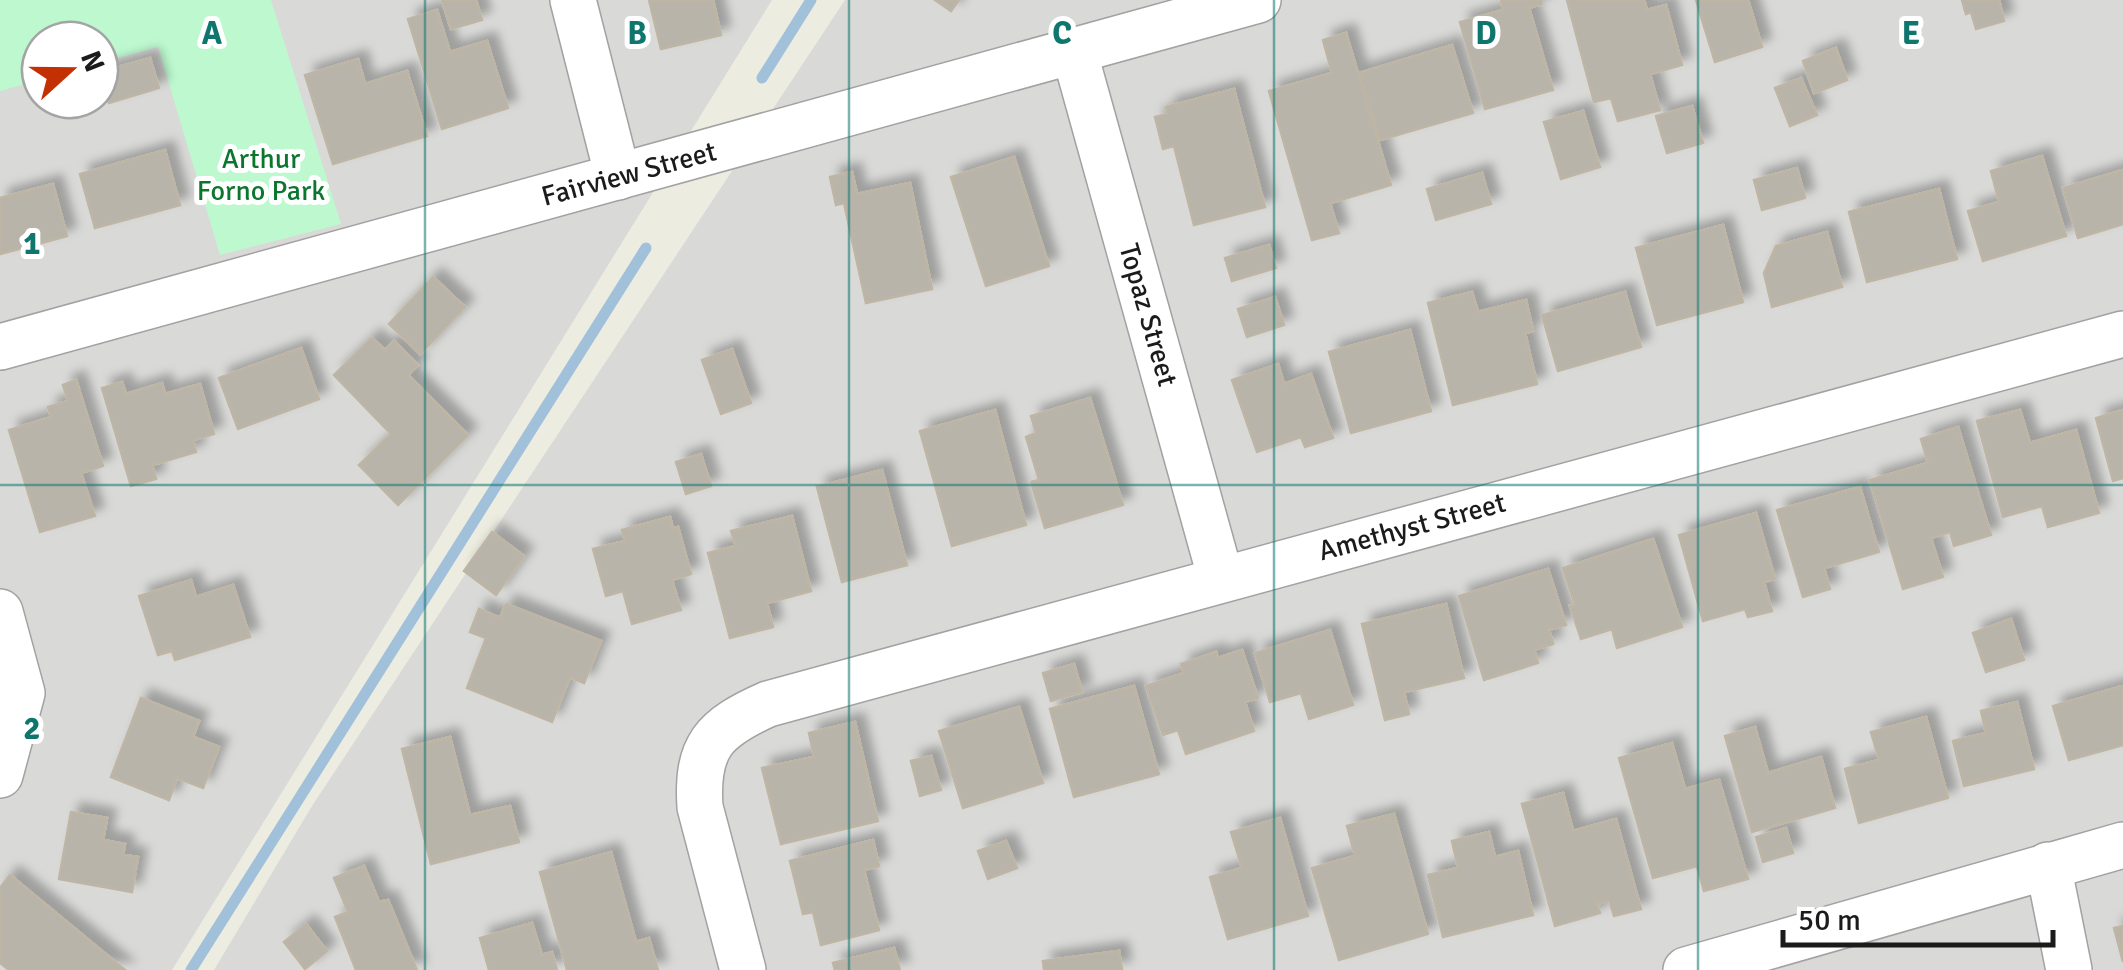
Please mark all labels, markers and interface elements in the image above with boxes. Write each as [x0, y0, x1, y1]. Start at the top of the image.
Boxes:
text: A [202, 14, 223, 53]
text: B [627, 14, 647, 53]
text: C [1052, 14, 1072, 53]
text: D [1475, 14, 1497, 53]
text: E [1902, 14, 1920, 53]
north arrow [20, 20, 120, 120]
text: N [73, 46, 112, 77]
street label: Fairview Street [538, 134, 720, 214]
park label: Arthur Forno Park [197, 142, 325, 208]
text: 1 [23, 224, 41, 263]
street label: Topaz Street [1111, 240, 1185, 390]
street label: Amethyst Street [1315, 486, 1509, 568]
text: 2 [23, 709, 41, 748]
scale bar [1783, 885, 2053, 947]
text: 50 m [1798, 902, 1861, 939]

